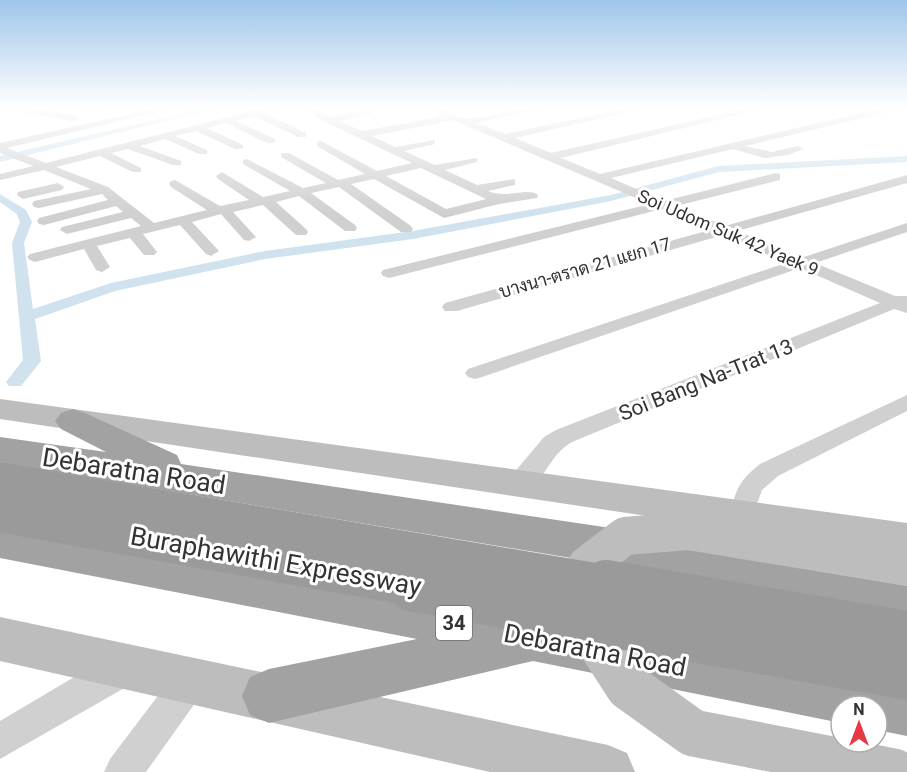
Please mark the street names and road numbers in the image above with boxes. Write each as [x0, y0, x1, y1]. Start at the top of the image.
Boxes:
street label: Soi Udom Suk 42 Yaek 9 [635, 185, 822, 280]
street label: บางนา-ตราด 21 แยก 17 [497, 233, 673, 302]
street label: Soi Bang Na-Trat 13 [615, 334, 797, 426]
street label: Debaratna Road [40, 442, 228, 500]
street label: Buraphawithi Expressway [128, 521, 424, 601]
road number: 34 [436, 606, 472, 640]
street label: Debaratna Road [501, 618, 689, 682]

